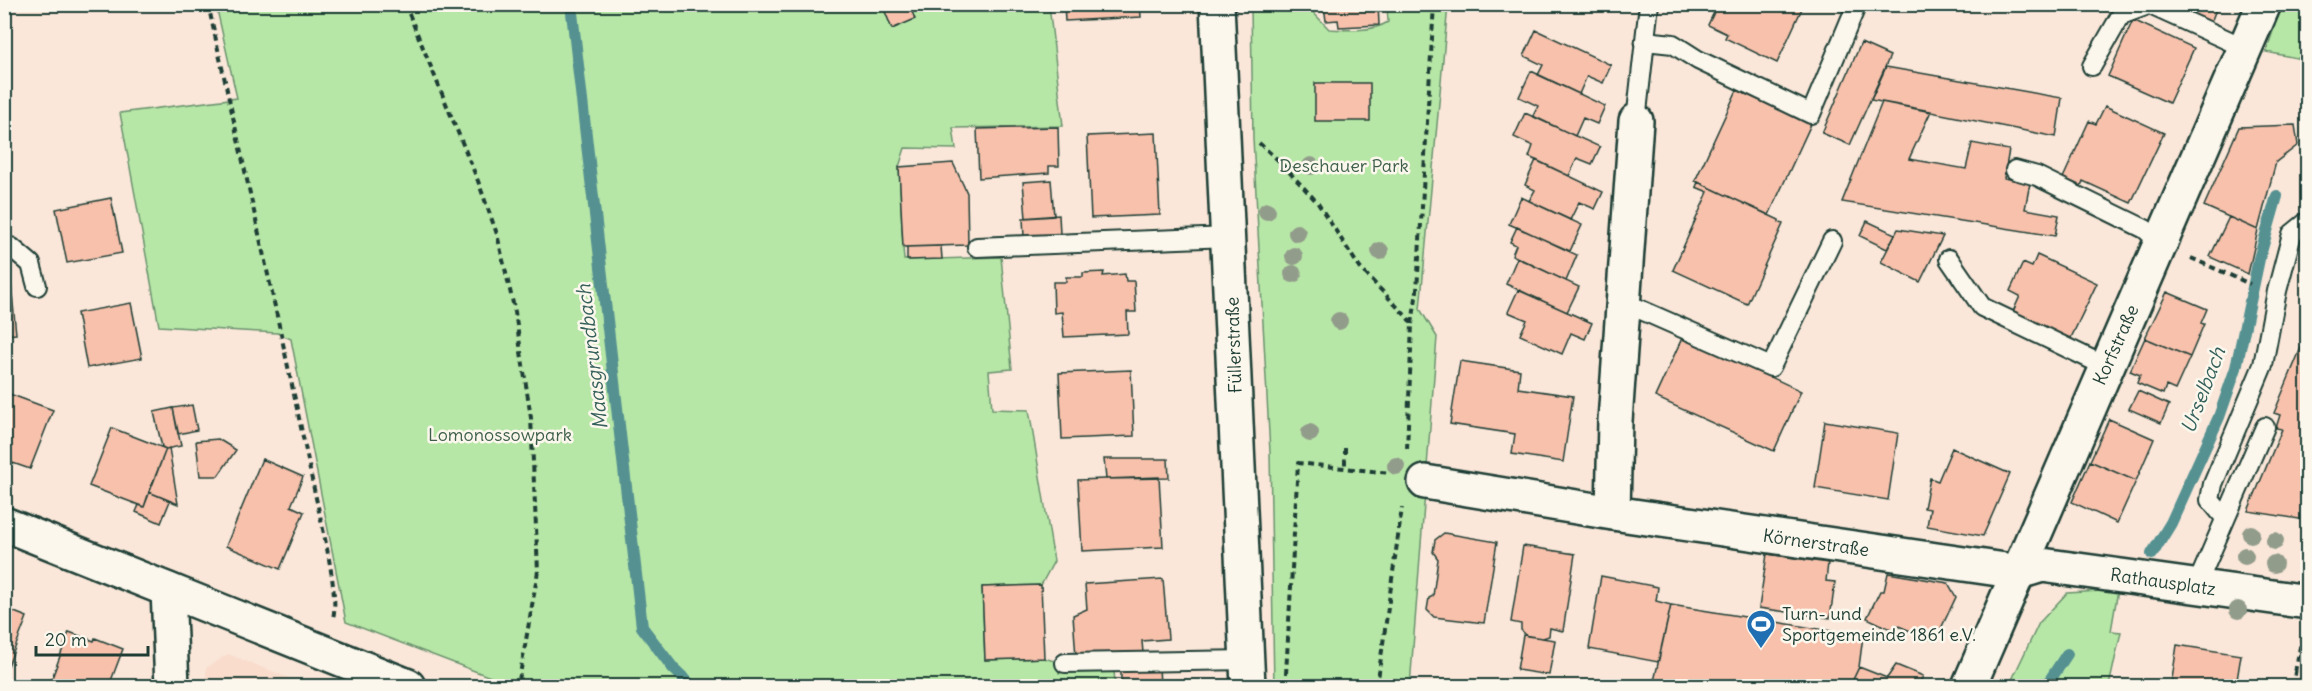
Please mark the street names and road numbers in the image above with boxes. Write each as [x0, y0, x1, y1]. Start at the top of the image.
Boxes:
street label: Füllerstraße [1220, 296, 1247, 394]
street label: Korfstraße [2088, 301, 2143, 389]
street label: Körnerstraße [1761, 524, 1871, 561]
street label: Rathausplatz [2109, 563, 2218, 600]

